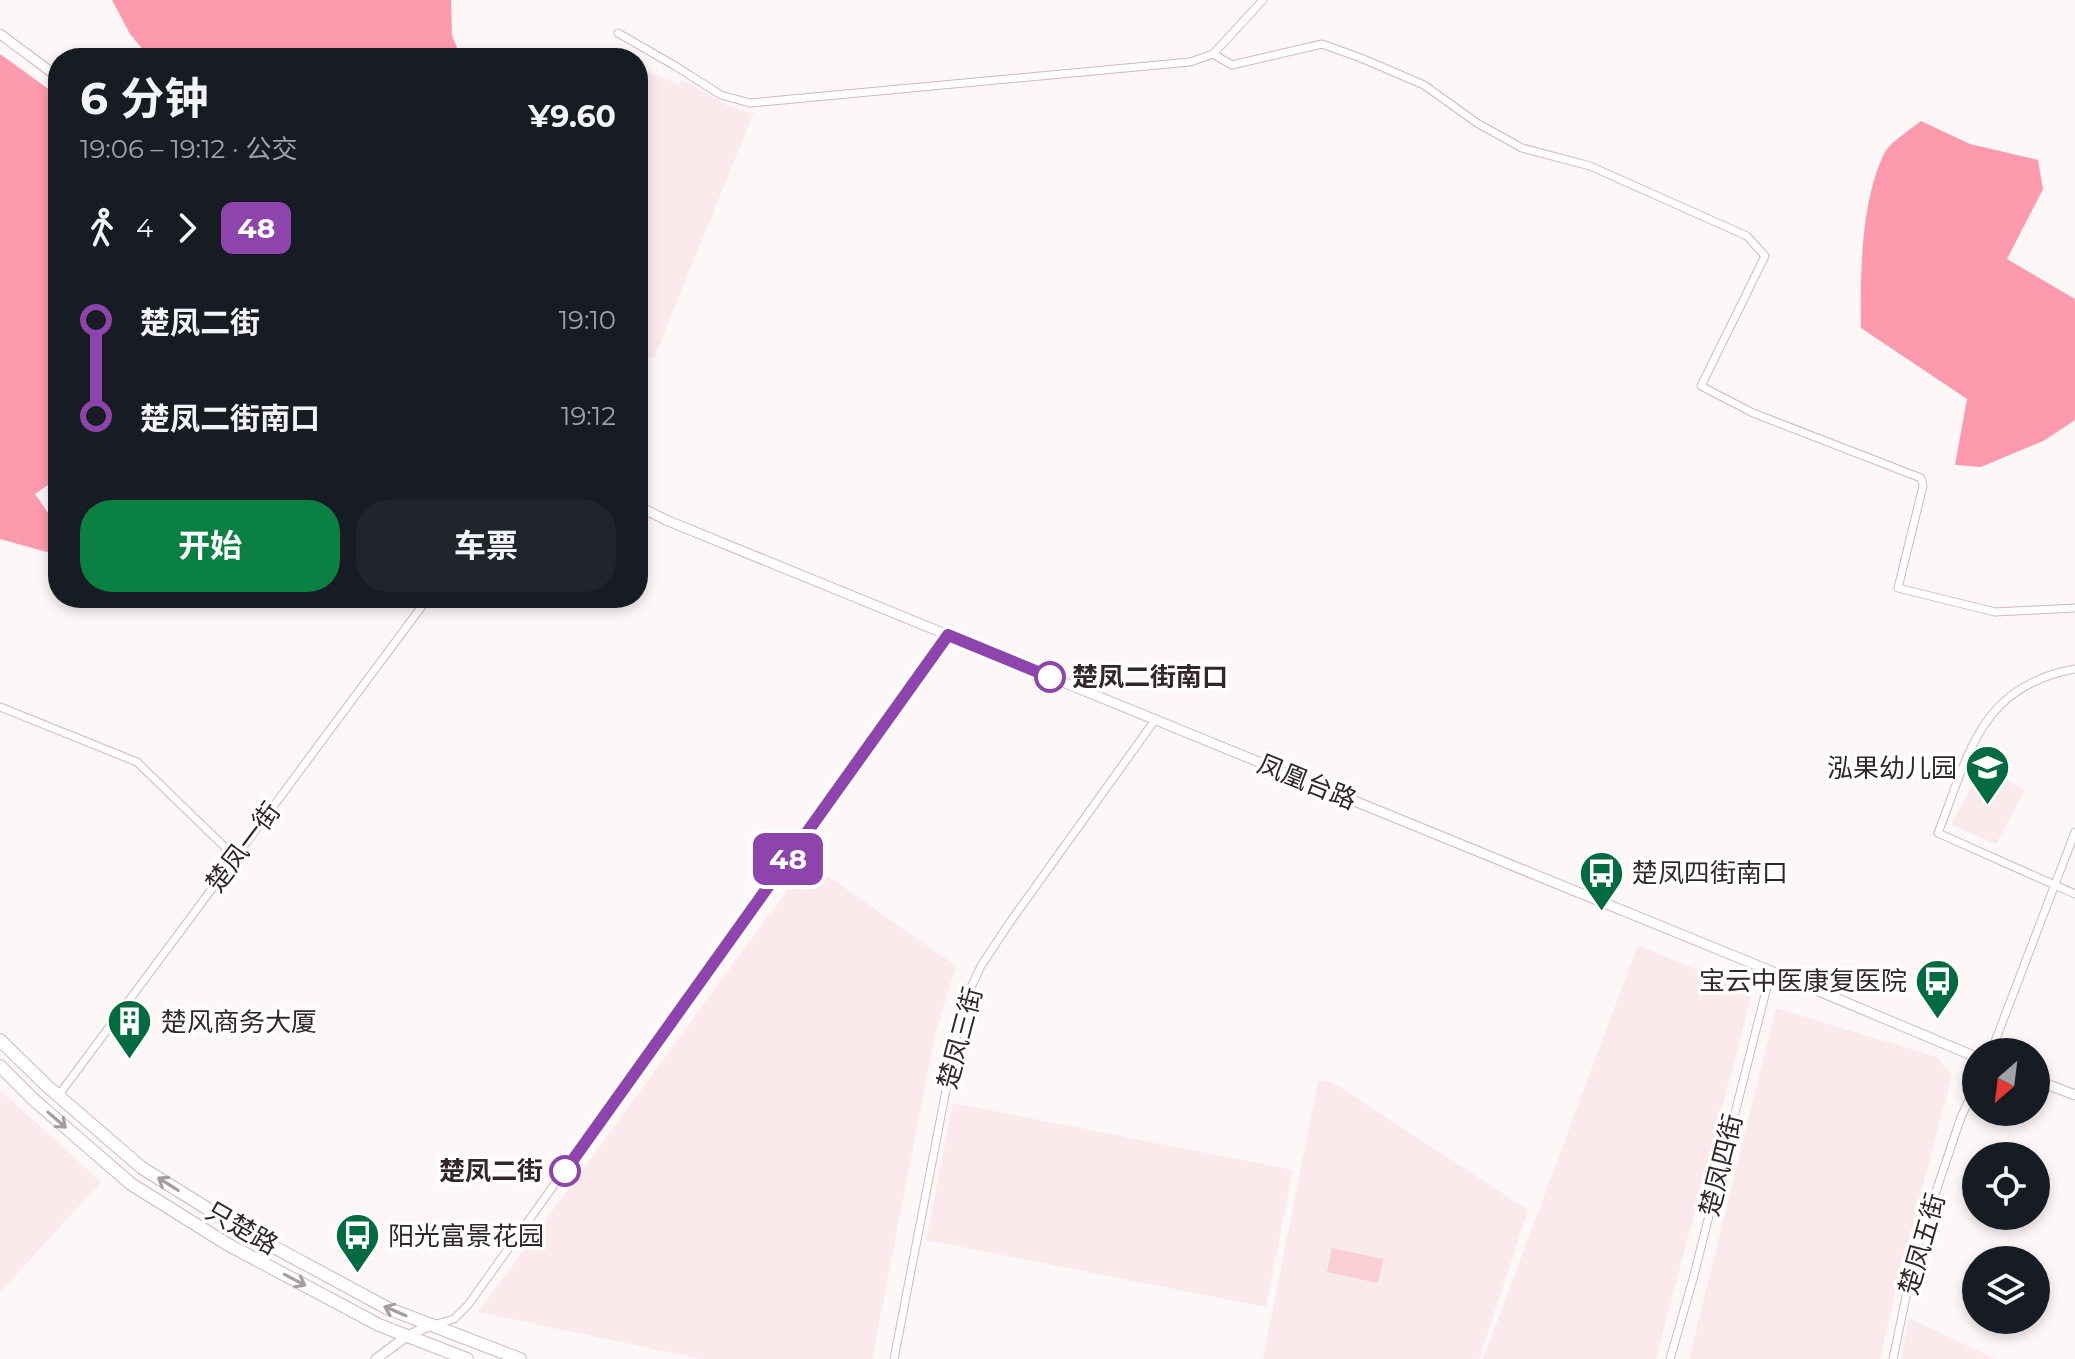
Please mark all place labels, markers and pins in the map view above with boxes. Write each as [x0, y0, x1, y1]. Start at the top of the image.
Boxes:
place label: 楚凤二街南口 [1072, 661, 1228, 693]
marker: 楚凤二街南口 [1035, 662, 1065, 692]
school or university icon: 泓果幼儿园 [1964, 744, 2012, 807]
place label: 泓果幼儿园 [1827, 752, 1957, 784]
bus stop icon: 楚凤四街南口 [1577, 849, 1625, 912]
place label: 楚凤四街南口 [1632, 857, 1788, 889]
bus stop icon: 宝云中医康复医院 [1914, 957, 1962, 1020]
place label: 宝云中医康复医院 [1699, 965, 1907, 997]
building icon: 楚风商务大厦 [106, 998, 154, 1061]
place label: 楚风商务大厦 [161, 1006, 317, 1038]
place label: 楚凤二街 [439, 1155, 543, 1187]
marker: 楚凤二街 [550, 1156, 580, 1186]
bus stop icon: 阳光富景花园 [333, 1212, 381, 1275]
place label: 阳光富景花园 [388, 1220, 544, 1252]

